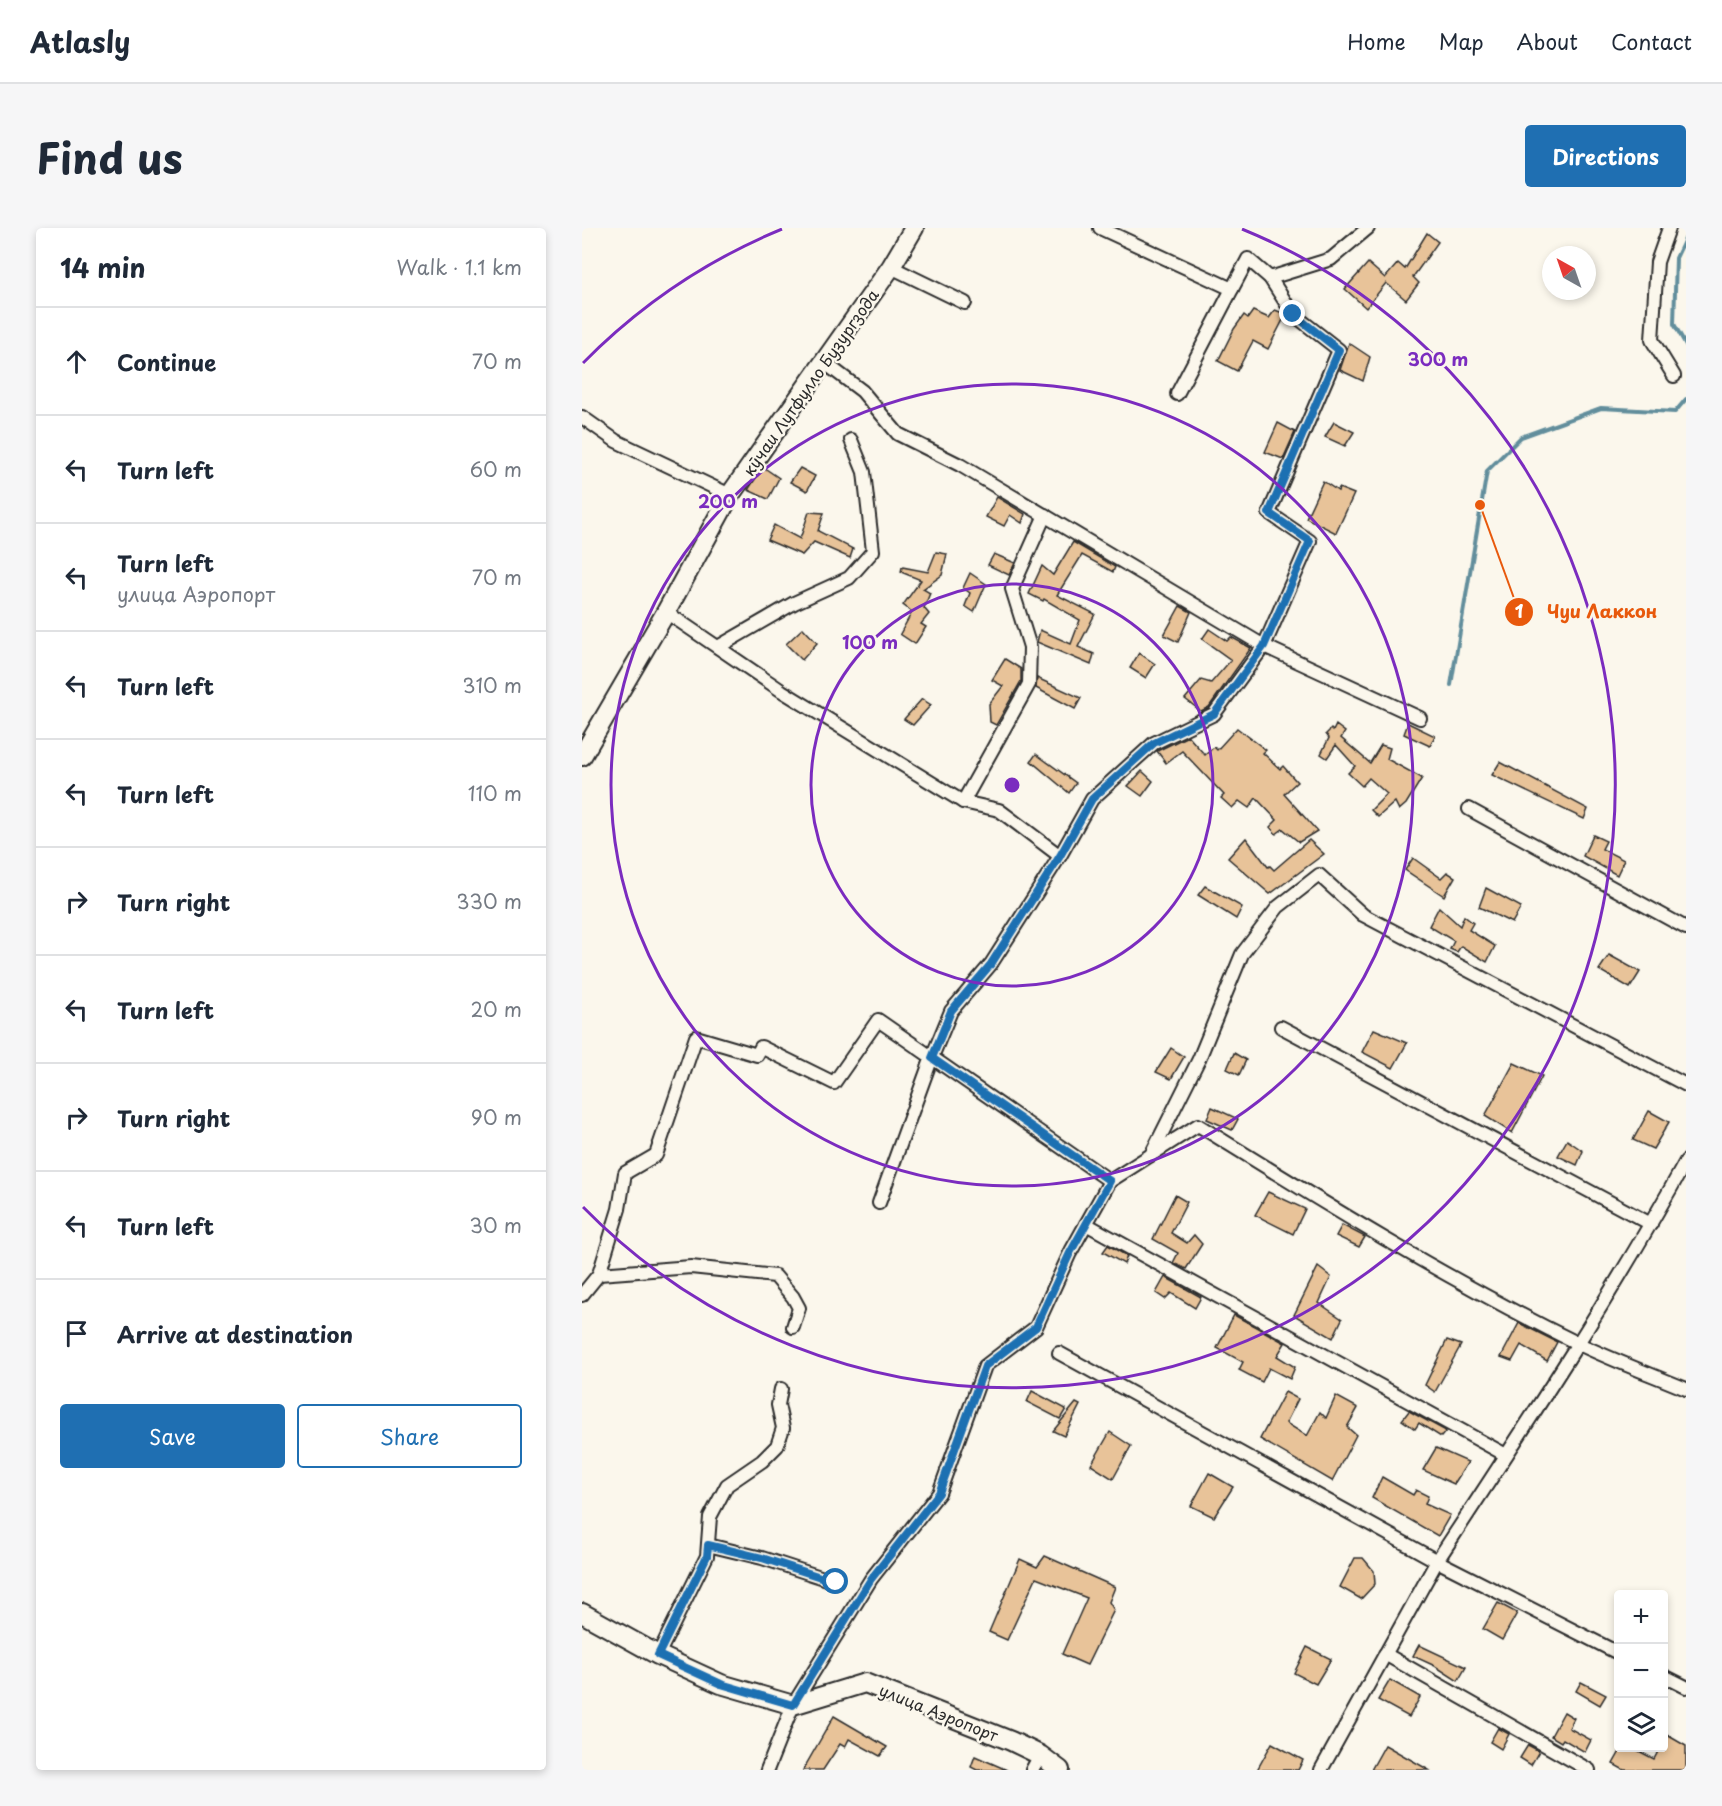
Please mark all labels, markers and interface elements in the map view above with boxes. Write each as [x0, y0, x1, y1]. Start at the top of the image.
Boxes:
text: Atlasly [30, 20, 130, 63]
text: Home [1347, 25, 1406, 57]
text: Map [1439, 25, 1484, 57]
text: About [1517, 25, 1578, 57]
text: Contact [1611, 25, 1692, 57]
text: Find us [36, 125, 183, 188]
button: Directions [1525, 125, 1686, 187]
north arrow [1542, 246, 1596, 300]
text: 14 min [60, 248, 146, 287]
text: Walk · 1.1 km [397, 252, 522, 282]
street label: кӯчаи Лутфулло Бузургзода [736, 284, 884, 480]
route end [1279, 300, 1305, 326]
icon: ahead [60, 345, 93, 378]
text: Continue [117, 345, 216, 378]
text: 300 m [1408, 345, 1468, 372]
text: 70 m [472, 346, 522, 376]
icon: left [60, 453, 93, 486]
text: Turn left [117, 453, 214, 486]
text: 60 m [470, 454, 522, 484]
text: 200 m [698, 487, 758, 514]
text: Turn left [117, 546, 214, 579]
icon: left [60, 561, 93, 594]
text: 70 m [472, 562, 522, 592]
text: улица Аэропорт [117, 579, 275, 609]
callout: Чуи Лаккон [1504, 594, 1670, 630]
text: 1 [1515, 597, 1524, 624]
text: Чуи Лаккон [1547, 597, 1657, 624]
text: 100 m [842, 628, 898, 655]
icon: left [60, 669, 93, 702]
text: Turn left [117, 669, 214, 702]
text: 310 m [462, 670, 522, 700]
centre of rings [1002, 775, 1022, 795]
icon: left [60, 777, 93, 810]
text: Turn left [117, 777, 214, 810]
text: 110 m [468, 778, 522, 808]
icon: right [60, 885, 93, 918]
text: Turn right [117, 885, 230, 918]
text: 330 m [456, 886, 522, 916]
icon: left [60, 993, 93, 1026]
text: Turn left [117, 993, 214, 1026]
text: 20 m [470, 994, 522, 1024]
icon: right [60, 1101, 93, 1134]
text: Turn right [117, 1101, 230, 1134]
text: 90 m [471, 1102, 522, 1132]
icon: left [60, 1209, 93, 1242]
text: Turn left [117, 1209, 214, 1242]
text: 30 m [469, 1210, 522, 1240]
icon: arrive [60, 1317, 93, 1350]
text: Arrive at destination [117, 1317, 353, 1350]
button: Save [60, 1404, 285, 1468]
button: Share [297, 1404, 522, 1468]
route start [822, 1568, 848, 1594]
map controls [1614, 1590, 1668, 1752]
button: + [1614, 1590, 1668, 1644]
button: − [1614, 1644, 1668, 1698]
street label: улица Аэропорт [876, 1677, 1002, 1747]
button: layers [1614, 1698, 1668, 1752]

